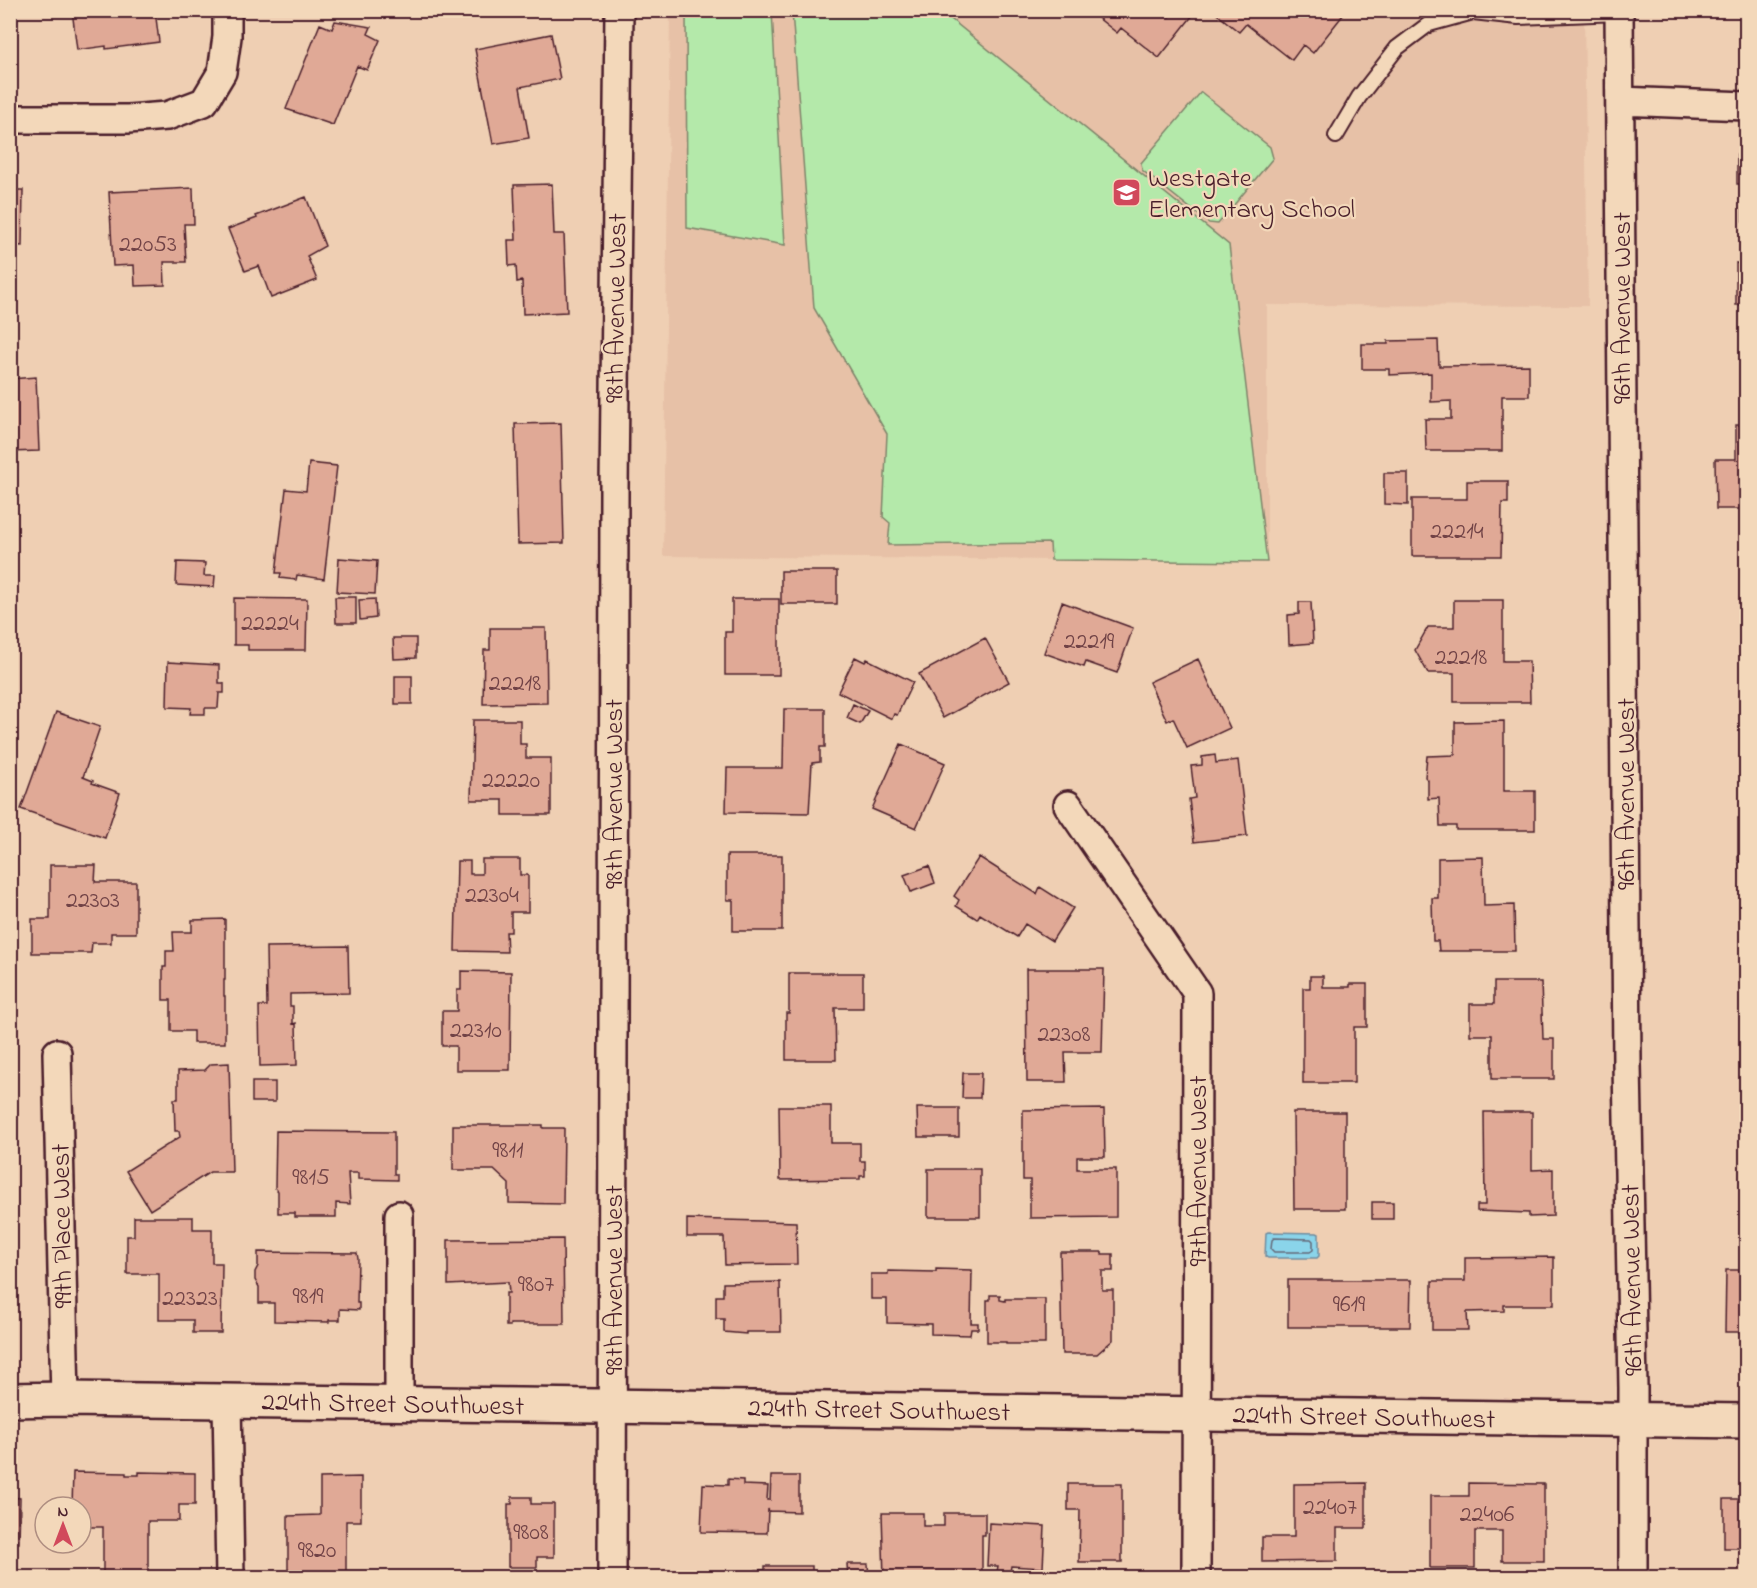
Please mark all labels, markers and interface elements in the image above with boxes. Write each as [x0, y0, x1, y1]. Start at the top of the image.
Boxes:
place label: Westgate Elementary School [1148, 160, 1355, 230]
school or university icon: Westgate Elementary School [1111, 177, 1143, 209]
street label: 96th Avenue West [1604, 212, 1643, 404]
street label: 98th Avenue West [596, 213, 639, 403]
house number: 22053 [119, 228, 177, 263]
house number: 22214 [1430, 515, 1484, 550]
house number: 22224 [241, 607, 299, 642]
house number: 22219 [1064, 625, 1115, 660]
house number: 22218 [1435, 641, 1487, 676]
house number: 22218 [489, 667, 541, 702]
street label: 96th Avenue West [1608, 698, 1647, 890]
street label: 98th Avenue West [596, 699, 635, 889]
house number: 22220 [482, 764, 540, 799]
house number: 22304 [465, 879, 519, 914]
house number: 22303 [66, 884, 120, 919]
house number: 22310 [450, 1014, 502, 1049]
house number: 22308 [1037, 1018, 1091, 1053]
street label: 97th Avenue West [1180, 1075, 1219, 1267]
house number: 9811 [492, 1134, 524, 1169]
street label: 99th Place West [43, 1143, 84, 1309]
house number: 9815 [292, 1161, 330, 1196]
street label: 96th Avenue West [1612, 1184, 1655, 1376]
street label: 98th Avenue West [596, 1185, 635, 1375]
house number: 9807 [518, 1268, 554, 1303]
house number: 9819 [292, 1280, 324, 1315]
house number: 22323 [162, 1282, 218, 1317]
house number: 9619 [1333, 1288, 1366, 1323]
street label: 224th Street Southwest [261, 1384, 525, 1427]
street label: 224th Street Southwest [747, 1390, 1011, 1433]
street label: 224th Street Southwest [1232, 1397, 1496, 1440]
house number: 22407 [1303, 1491, 1357, 1526]
north arrow [33, 1495, 93, 1555]
house number: 22406 [1460, 1498, 1515, 1533]
text: N [58, 1500, 69, 1524]
house number: 9808 [513, 1516, 549, 1551]
house number: 9820 [298, 1534, 336, 1569]

